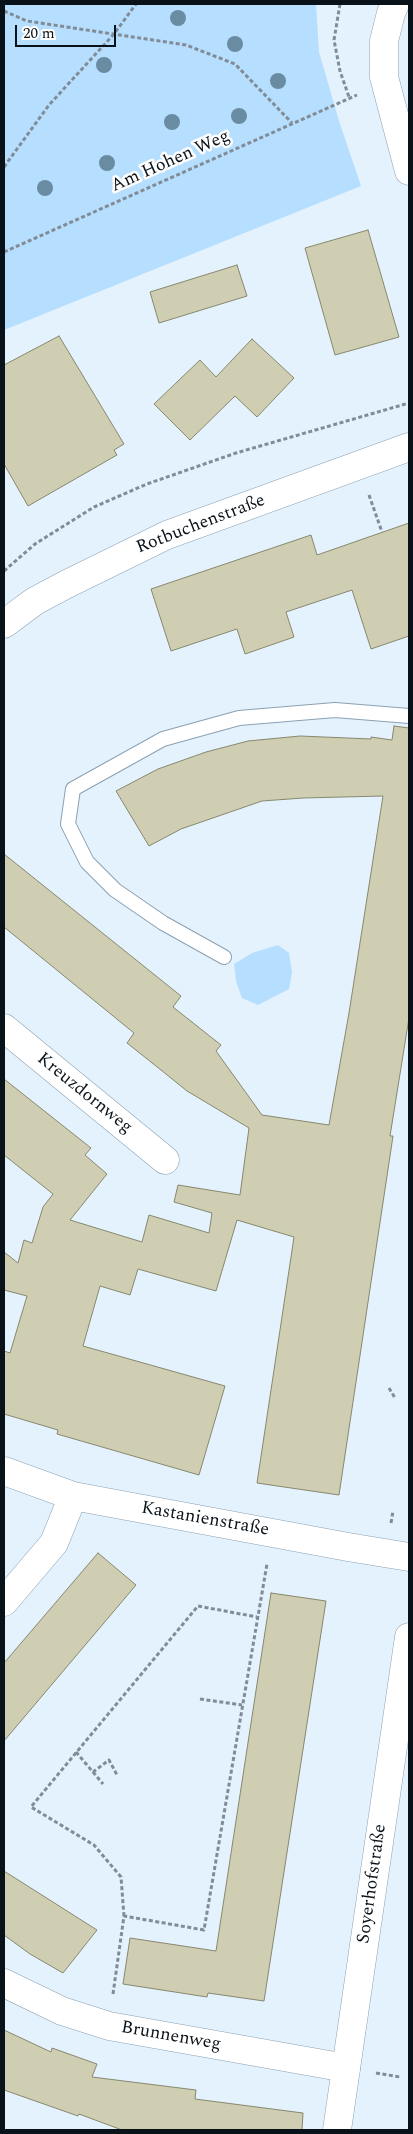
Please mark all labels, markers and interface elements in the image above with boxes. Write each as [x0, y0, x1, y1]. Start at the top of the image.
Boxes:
scale bar [18, 15, 119, 47]
text: 20 m [23, 22, 55, 45]
street label: Am Hohen Weg [108, 126, 234, 198]
street label: Rotbuchenstraße [134, 490, 268, 560]
street label: Kreuzdornweg [32, 1049, 136, 1139]
street label: Kastanienstraße [140, 1498, 270, 1542]
street label: Soyerhofstraße [354, 1823, 392, 1945]
street label: Brunnenweg [119, 2018, 223, 2056]

